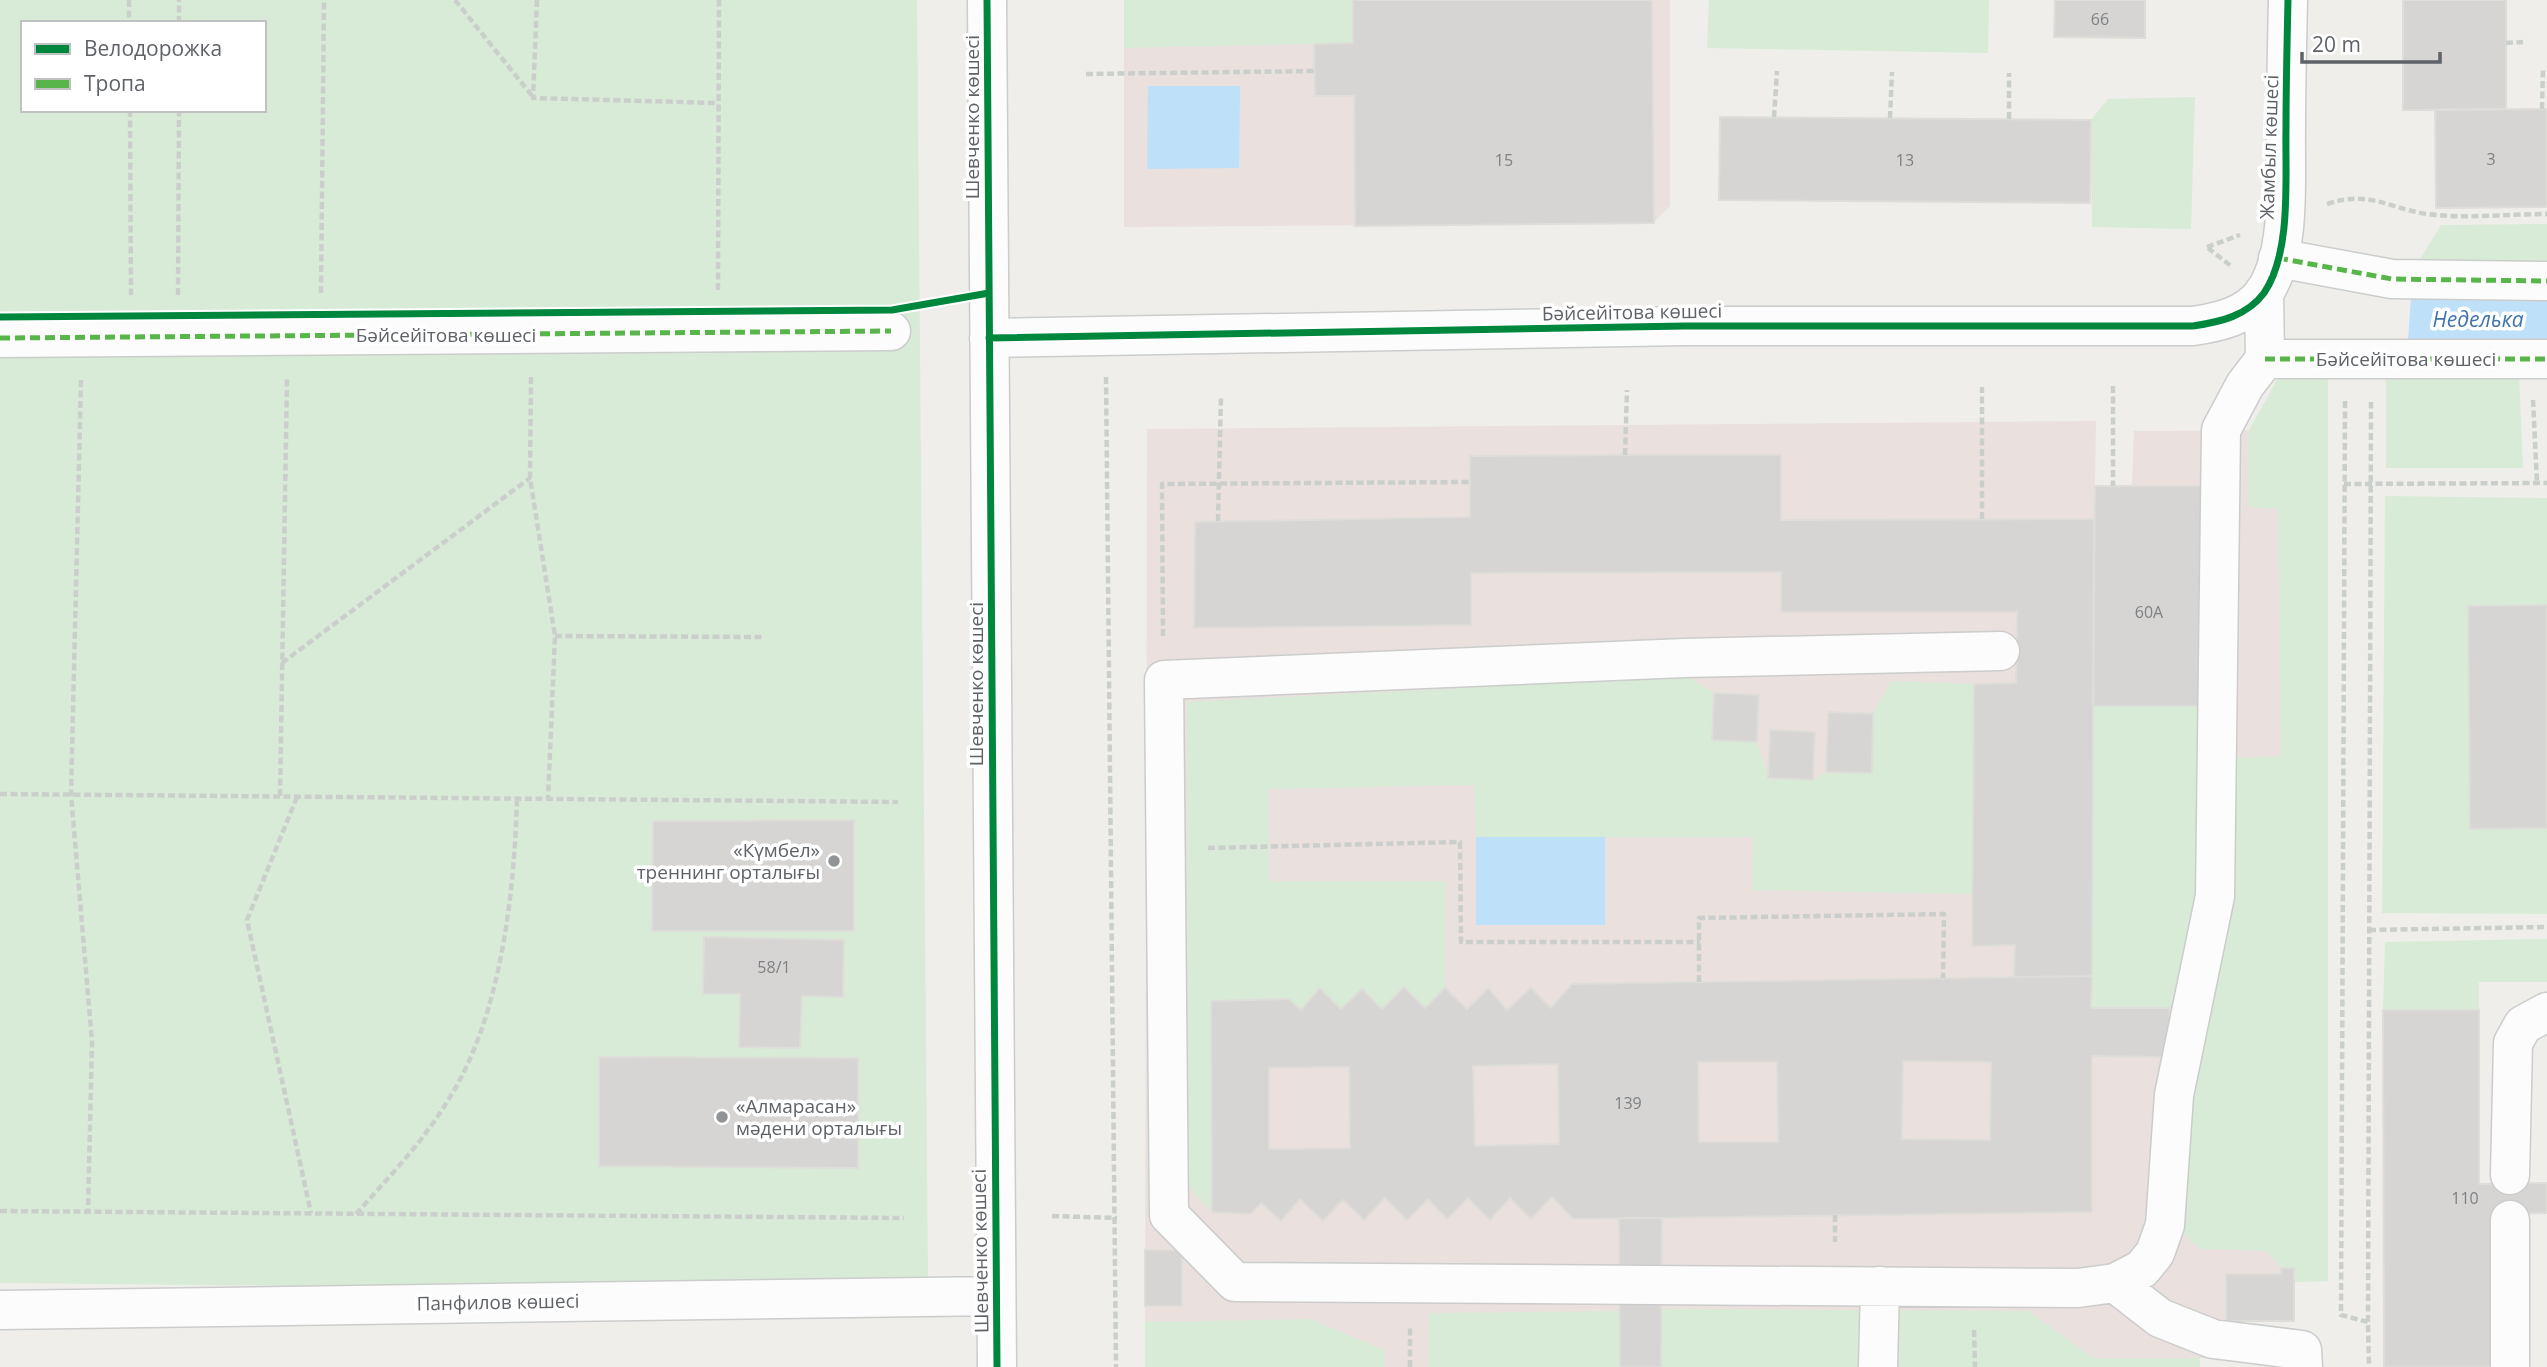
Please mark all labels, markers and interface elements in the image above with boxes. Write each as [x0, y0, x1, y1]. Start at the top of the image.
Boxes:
house number: 66 [2091, 8, 2109, 30]
legend [21, 21, 266, 112]
scale bar [2302, 21, 2440, 65]
text: 20 m [2312, 30, 2361, 58]
text: Велодорожка [84, 34, 222, 62]
street label: Шевченко көшесі [959, 35, 985, 199]
text: Тропа [84, 69, 146, 97]
street label: Жамбыл көшесі [2253, 74, 2285, 220]
house number: 3 [2486, 148, 2496, 170]
house number: 15 [1495, 149, 1513, 171]
house number: 13 [1896, 149, 1914, 171]
street label: Бәйсейітова көшесі [1542, 297, 1722, 327]
water label: Неделька [2432, 305, 2524, 333]
street label: Бәйсейітова көшесі [356, 322, 536, 348]
street label: Бәйсейітова көшесі [2316, 346, 2496, 372]
house number: 60А [2135, 601, 2164, 623]
street label: Шевченко көшесі [963, 602, 989, 766]
place label: «Күмбел» треннинг орталығы [637, 837, 820, 885]
marker: «Күмбел» треннинг орталығы [826, 853, 842, 869]
house number: 58/1 [757, 956, 791, 978]
house number: 139 [1614, 1092, 1642, 1114]
place label: «Алмарасан» мәдени орталығы [736, 1093, 902, 1141]
marker: «Алмарасан» мәдени орталығы [714, 1109, 730, 1125]
street label: Шевченко көшесі [966, 1169, 994, 1333]
house number: 110 [2451, 1187, 2479, 1209]
street label: Панфилов көшесі [416, 1288, 580, 1316]

